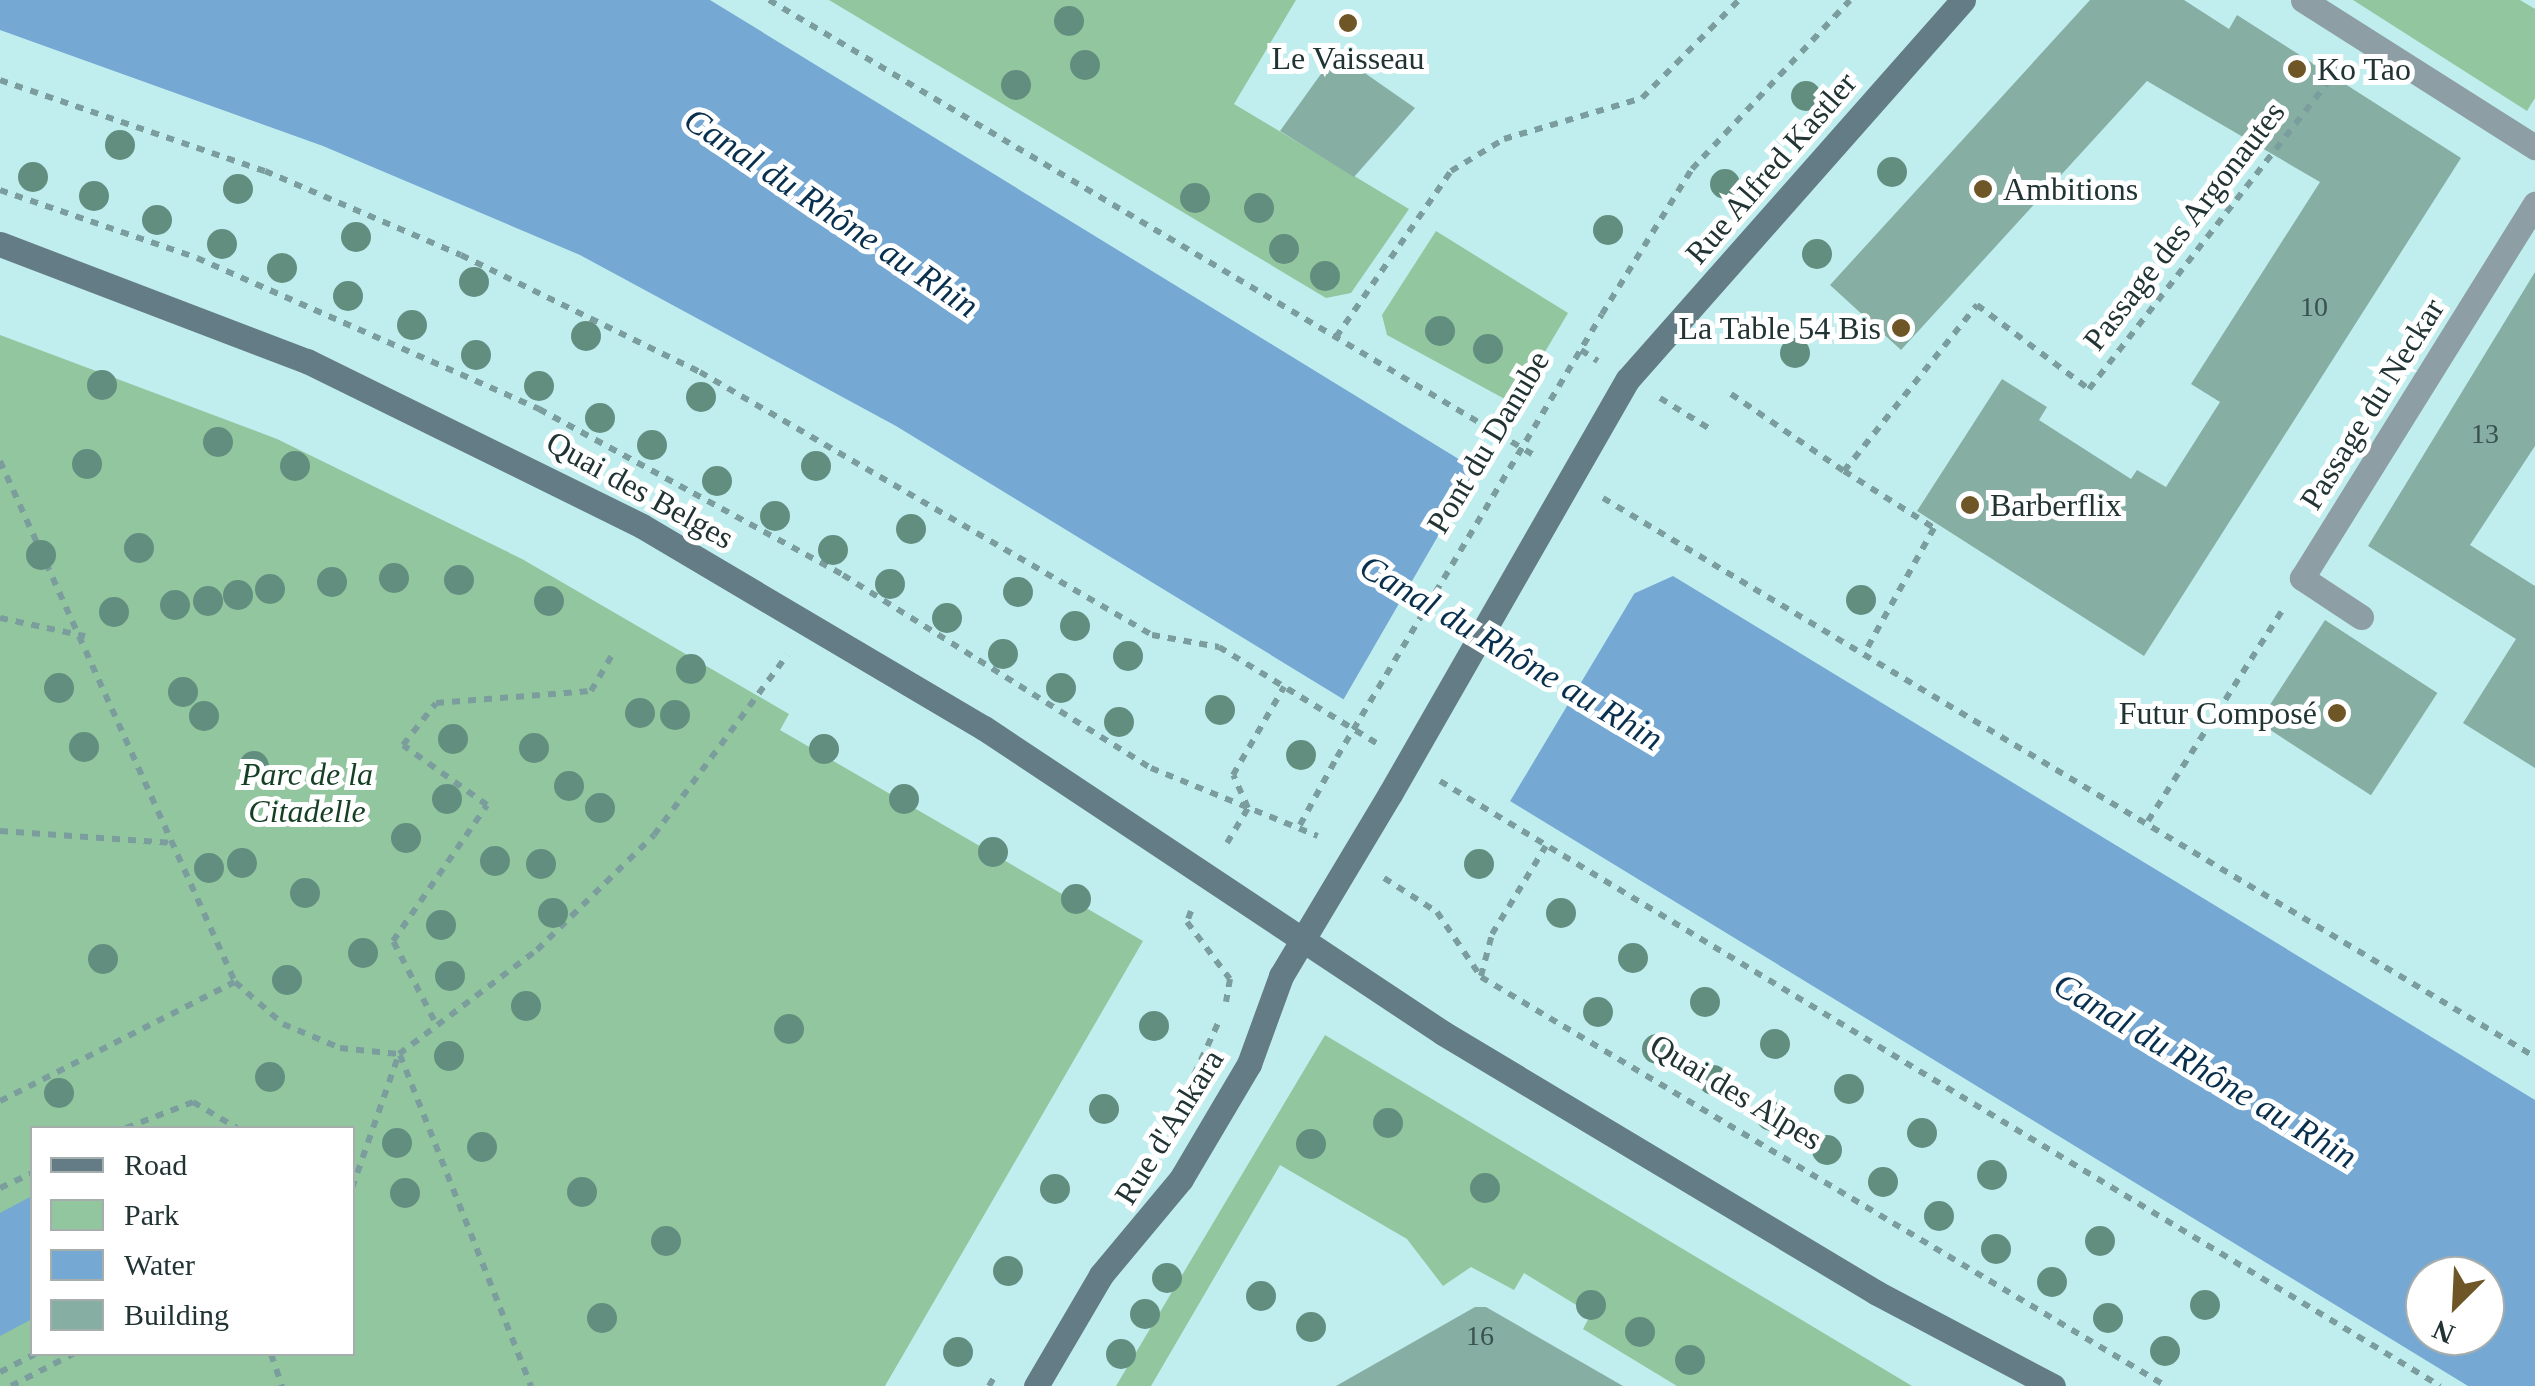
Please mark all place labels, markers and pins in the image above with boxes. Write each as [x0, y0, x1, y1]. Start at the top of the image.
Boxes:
marker: Le Vaisseau [1337, 12, 1359, 34]
place label: Le Vaisseau [1271, 39, 1425, 77]
place label: Ko Tao [2317, 50, 2412, 88]
marker: Ko Tao [2286, 58, 2308, 80]
place label: Ambitions [2003, 170, 2138, 208]
marker: Ambitions [1972, 178, 1994, 200]
place label: La Table 54 Bis [1678, 309, 1881, 347]
marker: La Table 54 Bis [1890, 317, 1912, 339]
place label: Barberflix [1990, 486, 2122, 524]
marker: Barberflix [1959, 494, 1981, 516]
place label: Futur Composé [2119, 694, 2317, 732]
marker: Futur Composé [2326, 702, 2348, 724]

